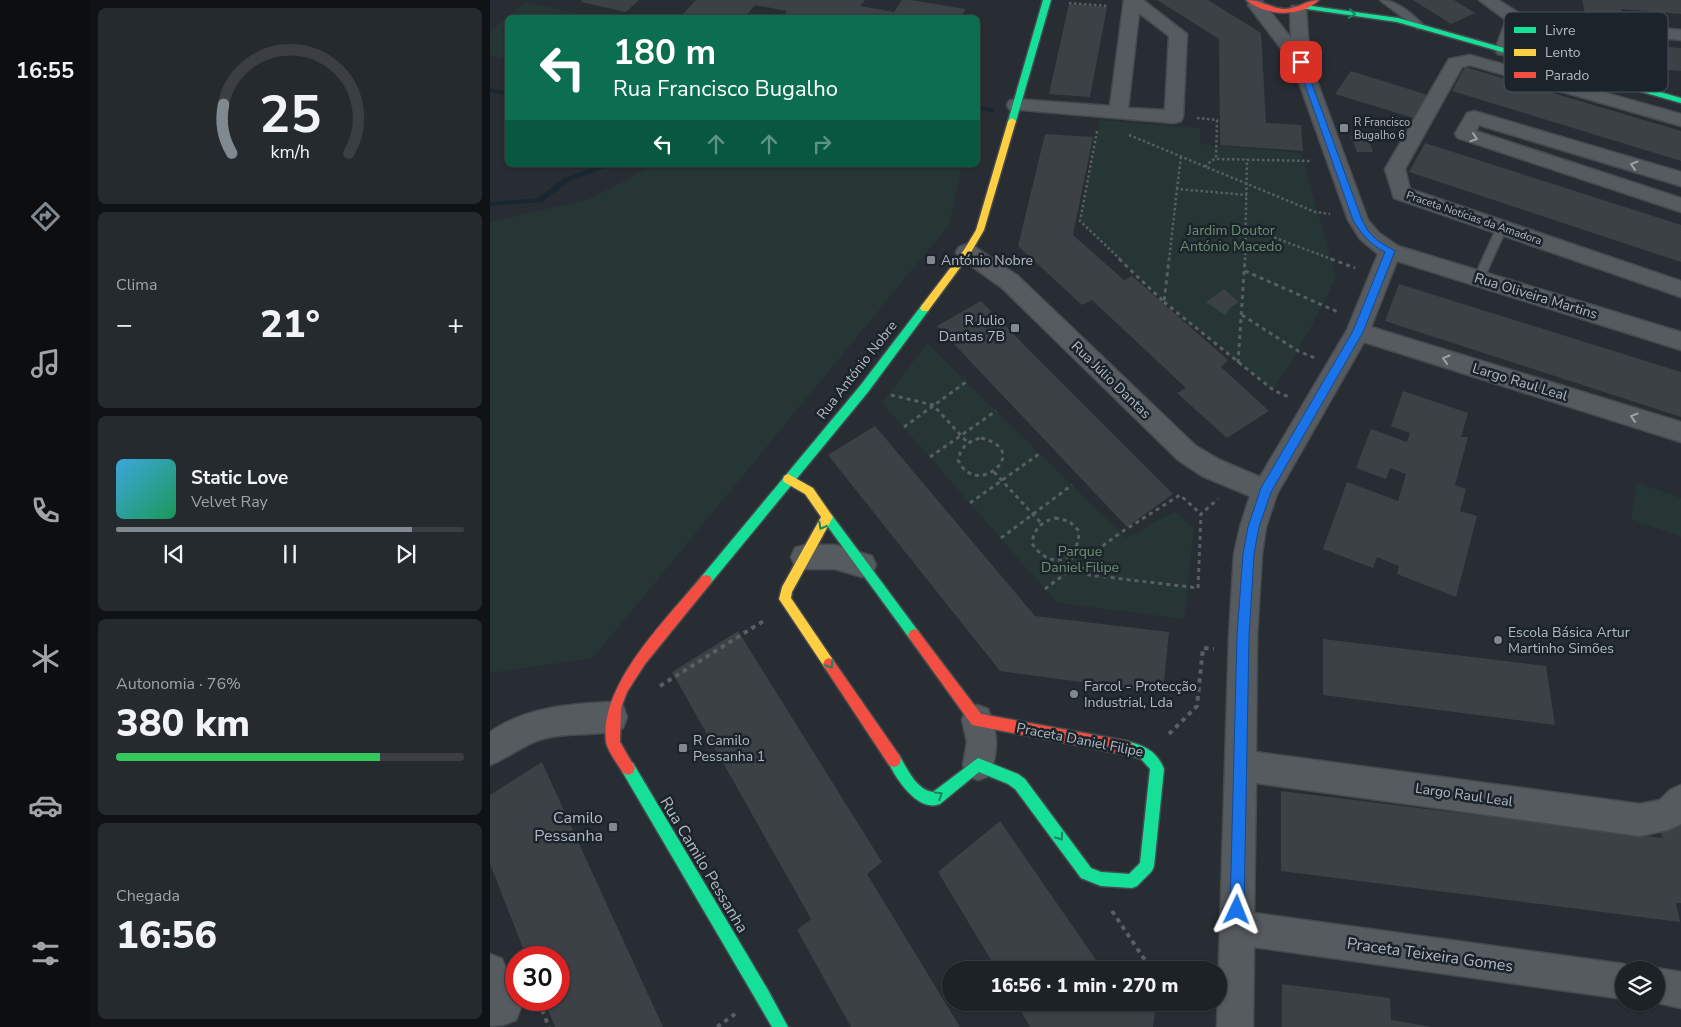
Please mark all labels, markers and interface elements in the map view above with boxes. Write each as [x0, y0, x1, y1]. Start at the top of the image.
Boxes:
one-way arrow [1348, 8, 1357, 18]
legend [1504, 12, 1668, 92]
text: Livre [1545, 21, 1575, 40]
text: 180 m [613, 29, 716, 76]
icon: left [530, 35, 595, 100]
pin [1280, 41, 1322, 83]
text: Lento [1545, 43, 1581, 62]
icon: arrive [1287, 48, 1315, 76]
text: 16:55 [16, 56, 74, 86]
text: Parado [1545, 66, 1589, 85]
text: Rua Francisco Bugalho [613, 74, 838, 104]
text: 25 [259, 79, 321, 150]
place label: R Francisco Bugalho 6 [1354, 115, 1410, 143]
marker: R Francisco Bugalho 6 [1338, 122, 1350, 134]
icon: left [649, 130, 677, 158]
icon: ahead [702, 130, 730, 158]
icon: ahead [755, 130, 783, 158]
icon: right [808, 130, 836, 158]
one-way arrow [1470, 132, 1478, 142]
text: km/h [270, 140, 310, 164]
one-way arrow [1631, 160, 1639, 170]
street label: Praceta Notícias da Amadora [1404, 188, 1544, 248]
icon: directions [28, 199, 63, 234]
park label: Jardim Doutor António Macedo [1180, 221, 1282, 256]
place label: António Nobre [941, 251, 1033, 270]
marker: António Nobre [925, 254, 937, 266]
street label: Rua Oliveira Martins [1472, 268, 1600, 324]
text: Clima [116, 274, 157, 296]
text: 21° [260, 299, 320, 350]
text: − [116, 306, 133, 344]
text: + [447, 306, 464, 344]
place label: R Julio Dantas 7B [939, 311, 1005, 346]
street label: Rua António Nobre [812, 317, 902, 423]
marker: R Julio Dantas 7B [1009, 322, 1021, 334]
street label: Rua Júlio Dantas [1067, 337, 1155, 423]
icon: music [28, 346, 63, 381]
one-way arrow [1442, 354, 1450, 364]
street label: Largo Raul Leal [1470, 359, 1571, 406]
one-way arrow [1631, 413, 1639, 423]
text: Static Love [191, 465, 288, 491]
text: Velvet Ray [191, 491, 268, 513]
icon: phone [28, 493, 63, 528]
one-way arrow [819, 520, 829, 529]
icon: previous [160, 540, 188, 568]
icon: pause [276, 540, 304, 568]
icon: next [392, 540, 420, 568]
park label: Parque Daniel Filipe [1041, 542, 1119, 577]
place label: Escola Básica Artur Martinho Simões [1508, 623, 1630, 658]
marker: Escola Básica Artur Martinho Simões [1492, 634, 1504, 646]
icon: climate [28, 641, 63, 676]
one-way arrow [824, 660, 833, 669]
text: Autonomia · 76% [116, 673, 241, 695]
place label: Farcol - Protecção Industrial, Lda [1084, 677, 1197, 712]
marker: Farcol - Protecção Industrial, Lda [1068, 688, 1080, 700]
text: 380 km [116, 698, 250, 749]
street label: Praceta Daniel Filipe [1015, 718, 1145, 762]
place label: R Camilo Pessanha 1 [693, 731, 765, 766]
marker: R Camilo Pessanha 1 [677, 742, 689, 754]
street label: Largo Raul Leal [1414, 779, 1515, 811]
icon: car [28, 788, 63, 823]
one-way arrow [934, 791, 943, 801]
street label: Rua Camilo Pessanha [655, 793, 753, 937]
place label: Camilo Pessanha [534, 807, 603, 847]
marker: Camilo Pessanha [607, 821, 619, 833]
one-way arrow [1054, 831, 1063, 841]
position arrow [1210, 883, 1262, 935]
text: Chegada [116, 885, 180, 907]
text: 16:56 [116, 910, 217, 961]
street label: Praceta Teixeira Gomes [1345, 932, 1515, 978]
icon: filters [28, 936, 63, 971]
speed limit sign: 30 [505, 946, 570, 1011]
map controls [1615, 961, 1665, 1011]
button: layers [1615, 961, 1665, 1011]
text: 16:56 · 1 min · 270 m [991, 973, 1178, 999]

